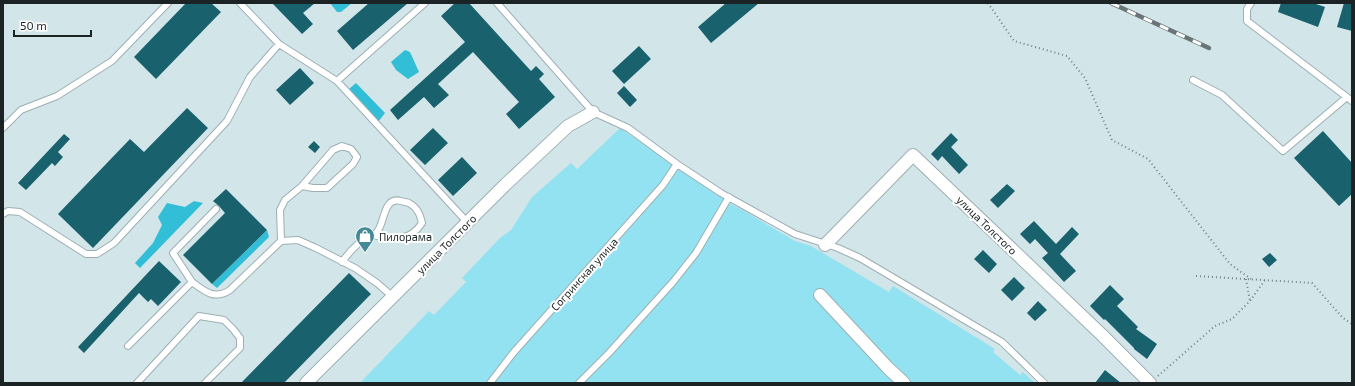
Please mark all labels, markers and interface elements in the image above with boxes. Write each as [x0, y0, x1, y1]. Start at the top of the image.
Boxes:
scale bar [14, 12, 91, 38]
text: 50 m [20, 18, 47, 32]
street label: улица Толстого [953, 193, 1020, 258]
street label: улица Толстого [413, 211, 479, 277]
shop icon: Пилорама [354, 225, 376, 253]
place label: Пилорама [379, 230, 432, 243]
street label: Согринская улица [548, 235, 621, 314]

